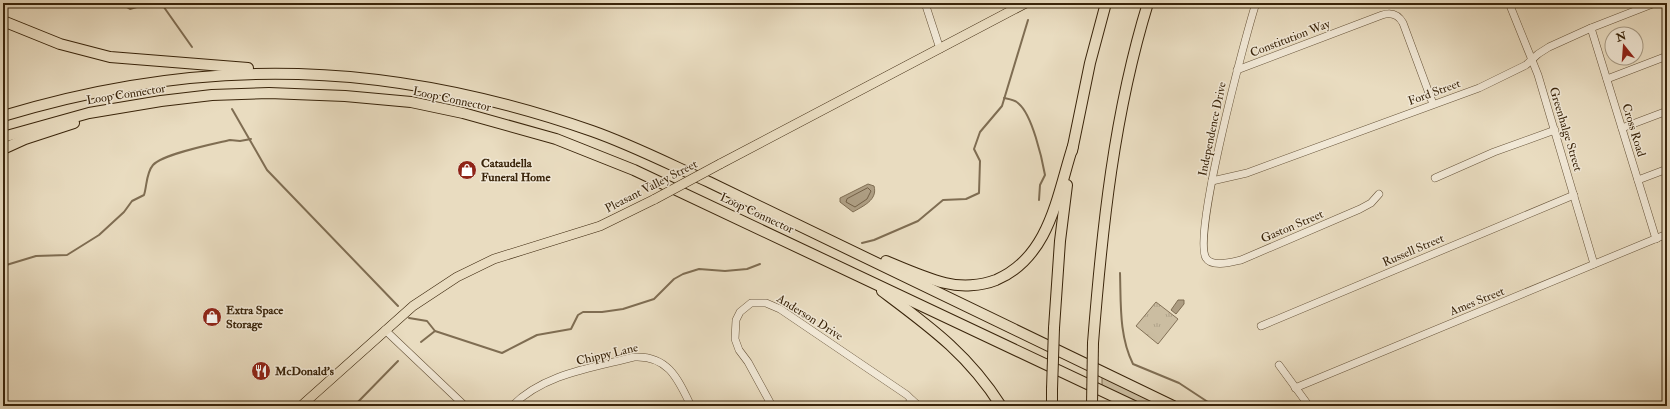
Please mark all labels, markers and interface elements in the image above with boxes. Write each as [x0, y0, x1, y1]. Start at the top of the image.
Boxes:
street label: Constitution Way [1248, 16, 1333, 61]
north arrow [1604, 26, 1644, 66]
text: N [1614, 29, 1629, 45]
street label: Ford Street [1406, 76, 1463, 109]
street label: Loop Connector [85, 81, 167, 108]
street label: Independence Drive [1195, 81, 1230, 178]
street label: Loop Connector [411, 84, 493, 115]
street label: Greenhalge Street [1546, 85, 1586, 173]
street label: Cross Road [1618, 102, 1649, 159]
place label: Cataudella Funeral Home [481, 156, 551, 185]
street label: Pleasant Valley Street [602, 157, 700, 216]
shop icon: Cataudella Funeral Home [456, 159, 478, 181]
street label: Loop Connector [717, 190, 797, 237]
street label: Gaston Street [1259, 207, 1326, 246]
street label: Russell Street [1380, 231, 1446, 270]
street label: Ames Street [1447, 284, 1507, 320]
street label: Anderson Drive [773, 291, 846, 344]
place label: Extra Space Storage [226, 303, 284, 332]
shop icon: Extra Space Storage [201, 306, 223, 328]
street label: Chippy Lane [575, 340, 639, 369]
restaurant icon: McDonald's [250, 360, 272, 382]
place label: McDonald's [274, 364, 334, 379]

